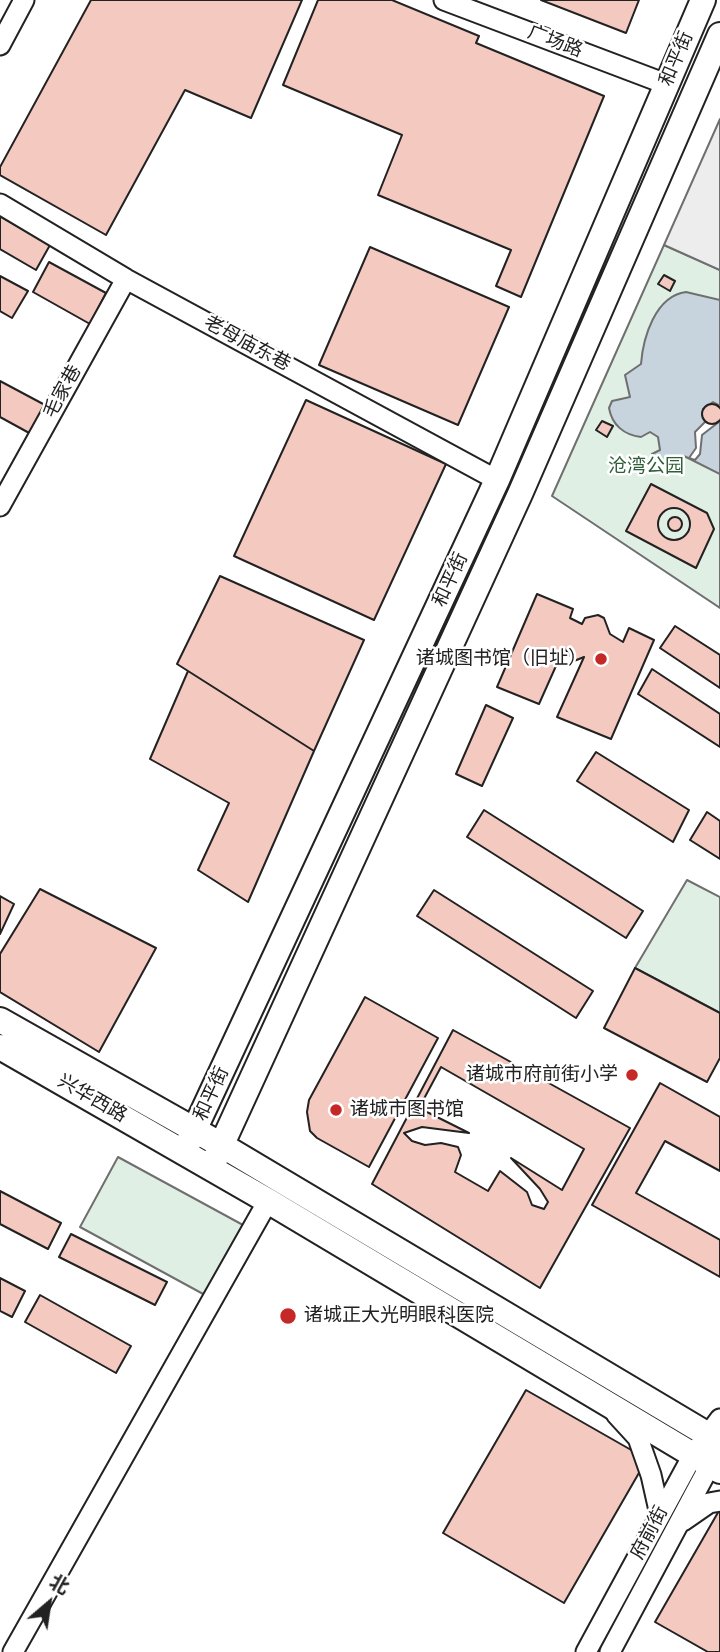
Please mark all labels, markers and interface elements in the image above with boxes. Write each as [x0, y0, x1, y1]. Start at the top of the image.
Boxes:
street label: 广场路 [524, 21, 586, 63]
street label: 和平街 [655, 28, 699, 90]
street label: 老母庙东巷 [200, 312, 294, 376]
street label: 毛家巷 [39, 362, 87, 422]
park label: 沧湾公园 [608, 456, 684, 478]
street label: 和平街 [429, 549, 473, 611]
place label: 诸城图书馆（旧址） [416, 648, 587, 670]
marker: 诸城图书馆（旧址） [593, 651, 609, 667]
street label: 和平街 [190, 1063, 234, 1125]
place label: 诸城市府前街小学 [466, 1064, 618, 1086]
marker: 诸城市府前街小学 [624, 1067, 640, 1083]
street label: 兴华西路 [53, 1070, 131, 1128]
place label: 诸城市图书馆 [350, 1099, 464, 1121]
marker: 诸城市图书馆 [328, 1102, 344, 1118]
place label: 诸城正大光明眼科医院 [304, 1305, 494, 1327]
marker: 诸城正大光明眼科医院 [278, 1306, 298, 1326]
street label: 府前街 [627, 1502, 673, 1564]
north arrow [14, 1568, 84, 1638]
text: 北 [45, 1569, 74, 1600]

